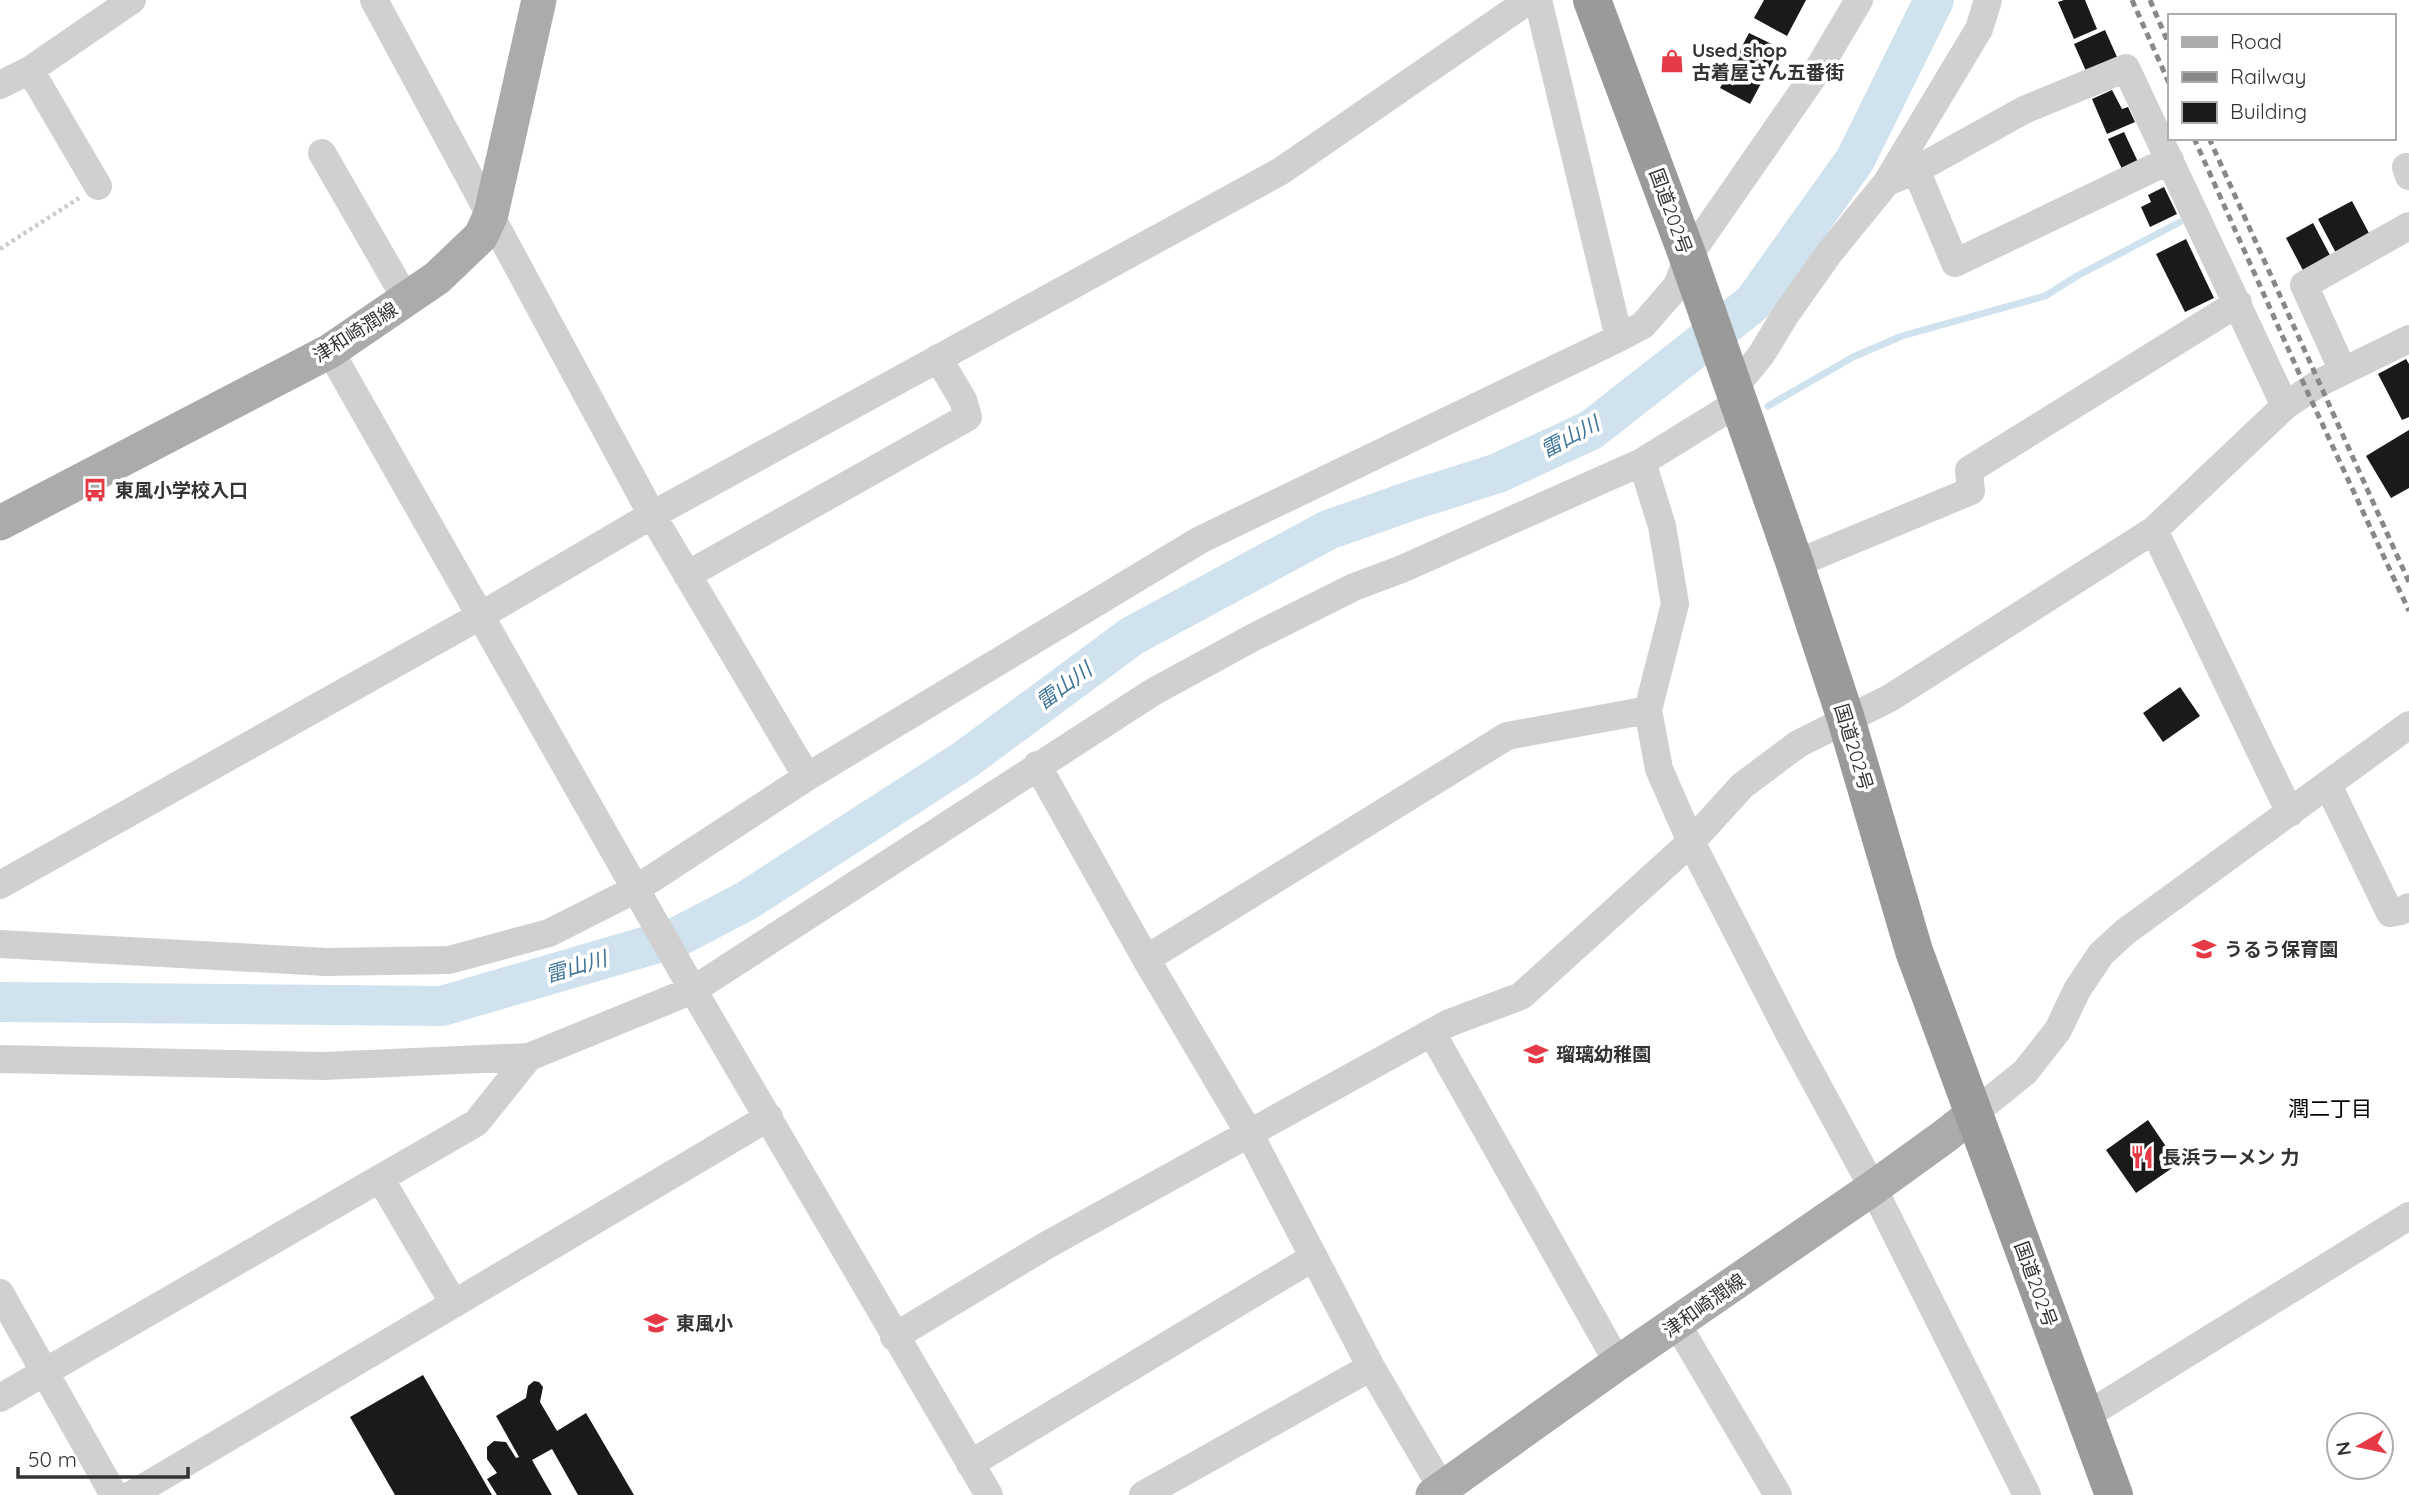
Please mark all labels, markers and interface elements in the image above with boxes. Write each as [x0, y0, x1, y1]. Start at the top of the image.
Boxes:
legend [2168, 14, 2395, 140]
text: Road [2230, 28, 2282, 54]
place label: Used shop 古着屋さん五番街 [1692, 38, 1844, 84]
shop icon: Used shop 古着屋さん五番街 [1658, 47, 1686, 75]
text: Railway [2230, 63, 2306, 89]
text: Building [2230, 98, 2307, 124]
street label: 国道202号 [1644, 165, 1698, 257]
street label: 津和崎潤線 [308, 297, 402, 367]
water label: 雷山川 [1536, 409, 1605, 462]
bus stop icon: 東風小学校入口 [81, 476, 109, 504]
place label: 東風小学校入口 [115, 478, 248, 502]
water label: 雷山川 [1030, 655, 1098, 714]
street label: 国道202号 [1829, 701, 1879, 793]
school or university icon: うるう保育園 [2190, 935, 2218, 963]
place label: うるう保育園 [2224, 937, 2338, 961]
water label: 雷山川 [542, 944, 612, 987]
school or university icon: 瑠璃幼稚園 [1522, 1040, 1550, 1068]
place label: 瑠璃幼稚園 [1556, 1042, 1651, 1066]
district label: 潤二丁目 [2288, 1095, 2372, 1121]
restaurant icon: 長浜ラーメン 力 [2128, 1143, 2156, 1171]
place label: 長浜ラーメン 力 [2162, 1145, 2300, 1169]
street label: 国道202号 [2009, 1238, 2063, 1330]
street label: 津和崎潤線 [1658, 1268, 1750, 1342]
school or university icon: 東風小 [642, 1309, 670, 1337]
place label: 東風小 [676, 1311, 733, 1335]
north arrow [2325, 1411, 2395, 1481]
scale bar [18, 1436, 187, 1480]
text: N [2330, 1440, 2356, 1457]
text: 50 m [28, 1446, 77, 1472]

